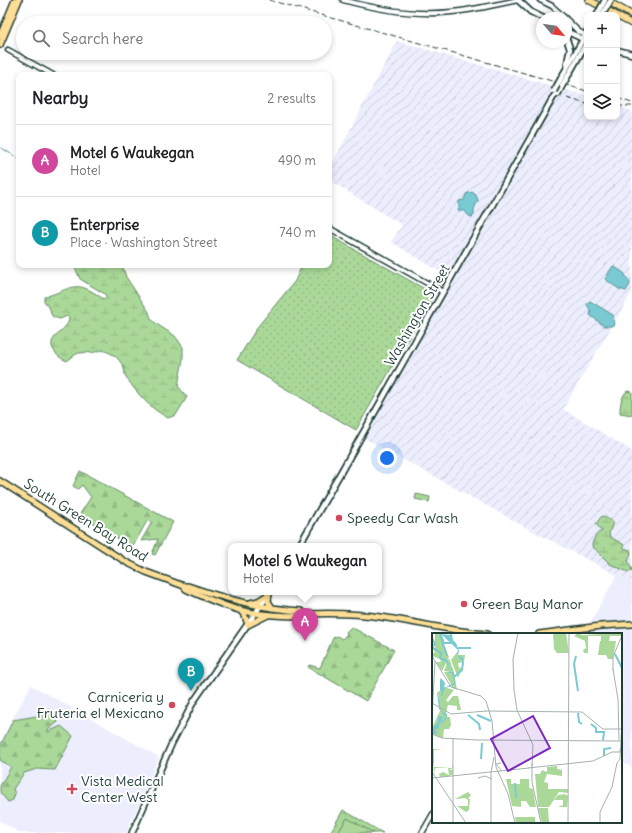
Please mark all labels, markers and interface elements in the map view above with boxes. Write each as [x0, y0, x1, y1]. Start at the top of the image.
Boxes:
north arrow [536, 12, 572, 48]
map controls [584, 12, 620, 120]
button: + [584, 12, 620, 48]
search box [16, 16, 332, 60]
icon: search [30, 27, 52, 49]
text: Search here [62, 29, 143, 48]
button: − [584, 48, 620, 84]
button: layers [584, 84, 620, 120]
text: Nearby [32, 87, 88, 109]
text: 2 results [267, 90, 316, 107]
text: Motel 6 Waukegan [70, 143, 194, 162]
text: A [41, 152, 49, 169]
text: 490 m [278, 152, 316, 169]
text: Hotel [70, 162, 101, 179]
text: Enterprise [70, 215, 139, 234]
text: B [41, 224, 49, 241]
text: 740 m [279, 224, 316, 241]
text: Place · Washington Street [70, 234, 217, 251]
street label: Washington Street [380, 260, 454, 369]
your location [377, 448, 397, 468]
street label: South Green Bay Road [21, 474, 151, 566]
place label: Speedy Car Wash [347, 509, 458, 527]
marker: Speedy Car Wash [334, 513, 344, 523]
popup [228, 543, 382, 595]
text: Motel 6 Waukegan [243, 551, 367, 570]
text: Hotel [243, 570, 274, 587]
place label: Green Bay Manor [472, 595, 584, 613]
marker: Green Bay Manor [459, 599, 469, 609]
pin: A [292, 608, 318, 641]
inset map [432, 633, 622, 823]
pin: B [178, 658, 204, 691]
place label: Carniceria y Fruteria el Mexicano [37, 688, 164, 722]
marker: Carniceria y Fruteria el Mexicano [167, 700, 177, 710]
place label: Vista Medical Center West [81, 772, 164, 806]
marker: Vista Medical Center West [66, 783, 78, 795]

